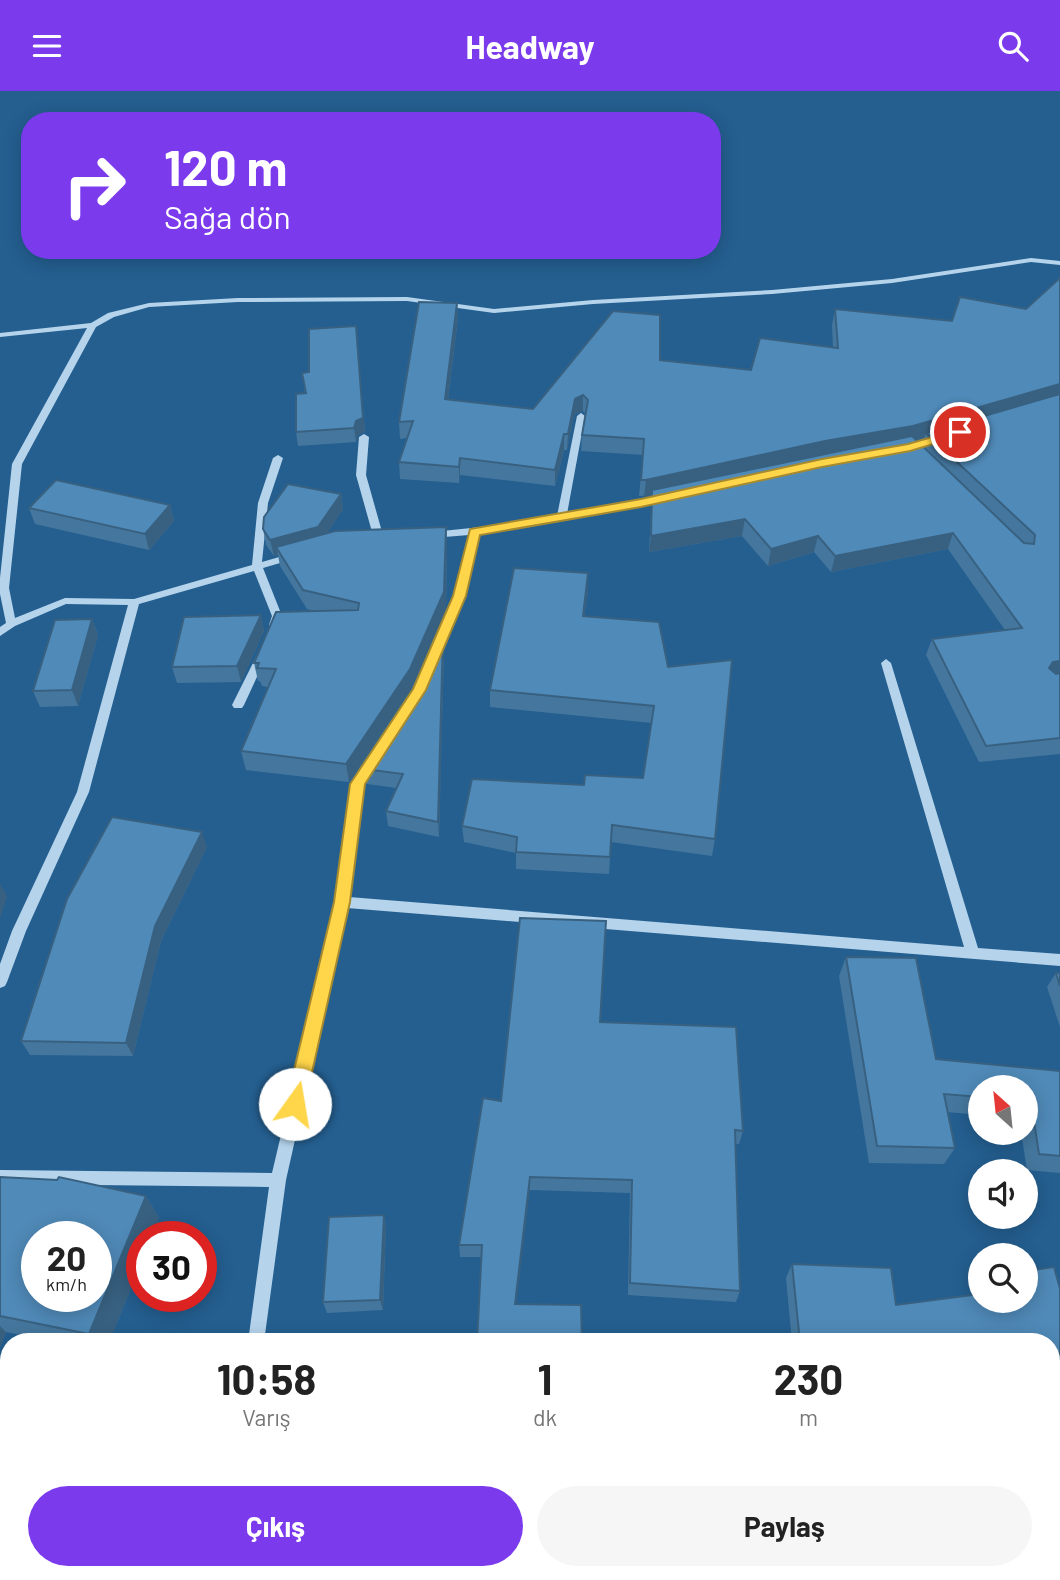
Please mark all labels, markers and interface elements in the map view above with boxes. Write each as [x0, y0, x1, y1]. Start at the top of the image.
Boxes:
icon: menu [28, 27, 66, 65]
text: Headway [465, 27, 595, 65]
icon: search [994, 27, 1032, 65]
text: 120 m [164, 137, 287, 196]
icon: right [49, 140, 140, 231]
text: Sağa dön [164, 197, 291, 235]
pin [930, 402, 990, 462]
icon: arrive [941, 413, 979, 451]
position arrow [258, 1067, 332, 1141]
north arrow [968, 1075, 1038, 1145]
map controls [968, 1075, 1038, 1313]
button: sound [968, 1159, 1038, 1229]
speed limit sign: 30 [126, 1221, 217, 1312]
text: 20 [47, 1236, 86, 1278]
button: search [968, 1243, 1038, 1313]
text: km/h [46, 1273, 87, 1295]
text: 10:58 [217, 1353, 316, 1403]
text: 1 [538, 1353, 552, 1403]
text: 230 [774, 1353, 843, 1403]
text: Varış [242, 1403, 291, 1431]
text: dk [533, 1403, 557, 1431]
text: m [799, 1403, 818, 1431]
button: Çıkış [28, 1486, 523, 1566]
button: Paylaş [537, 1486, 1032, 1566]

